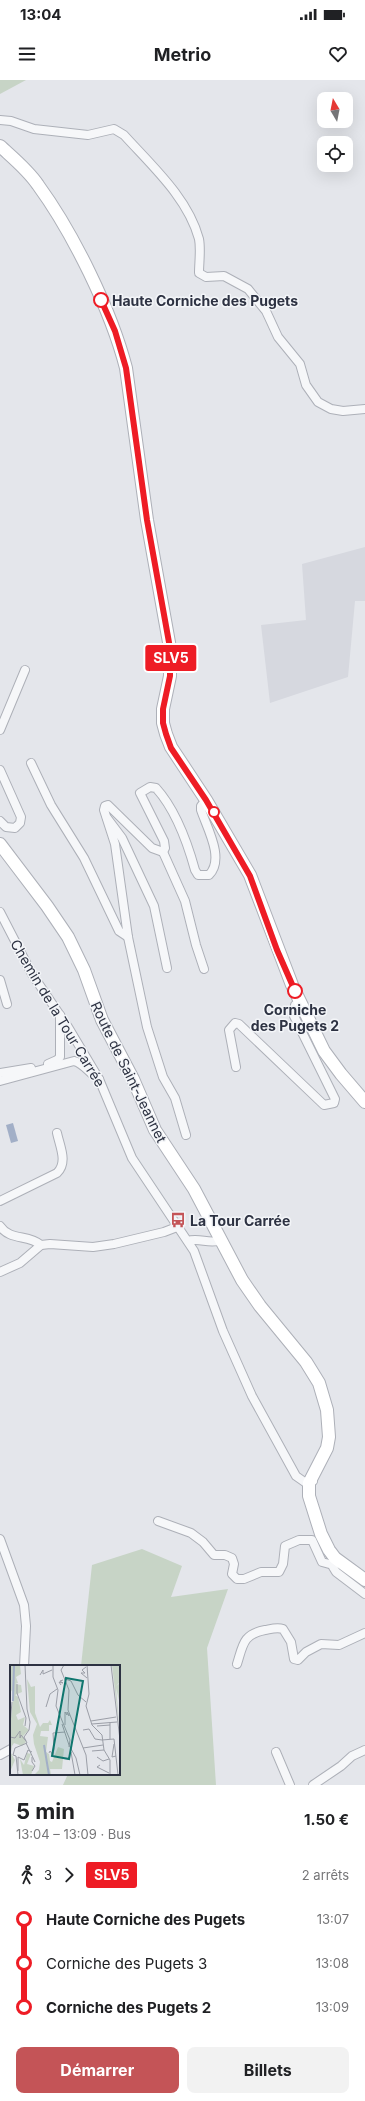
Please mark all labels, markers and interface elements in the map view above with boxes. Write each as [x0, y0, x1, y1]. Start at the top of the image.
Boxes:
text: 13:04 [20, 5, 61, 24]
icon: menu [16, 43, 38, 65]
icon: heart [327, 43, 349, 65]
text: Metrio [154, 44, 211, 65]
north arrow [317, 92, 353, 128]
map controls [317, 92, 353, 172]
button: locate [317, 136, 353, 172]
marker: Haute Corniche des Pugets [93, 292, 109, 308]
place label: Haute Corniche des Pugets [112, 292, 298, 309]
line badge: SLV5 [143, 645, 199, 671]
text: SLV5 [153, 649, 189, 666]
unlabelled marker [208, 806, 220, 818]
street label: Chemin de la Tour Carrée [7, 936, 109, 1090]
marker: Corniche des Pugets 2 [287, 983, 303, 999]
street label: Route de Saint-Jeannet [87, 999, 171, 1146]
place label: Corniche des Pugets 2 [251, 1001, 339, 1034]
bus stop icon: La Tour Carrée [169, 1211, 187, 1229]
place label: La Tour Carrée [190, 1212, 290, 1229]
inset map [10, 1665, 120, 1775]
text: 5 min [16, 1798, 75, 1824]
text: 1.50 € [304, 1810, 349, 1829]
text: 13:04 – 13:09 · Bus [16, 1826, 131, 1842]
icon: walk [16, 1864, 38, 1886]
icon: forward [58, 1864, 80, 1886]
text: SLV5 [94, 1866, 129, 1883]
text: 3 [44, 1867, 52, 1883]
text: 2 arrêts [302, 1867, 349, 1883]
text: Haute Corniche des Pugets [46, 1910, 245, 1929]
text: 13:07 [317, 1911, 349, 1927]
text: Corniche des Pugets 3 [46, 1954, 207, 1973]
text: 13:08 [316, 1955, 349, 1971]
text: Corniche des Pugets 2 [46, 1998, 211, 2017]
text: 13:09 [316, 1999, 349, 2015]
button: Démarrer [16, 2047, 179, 2093]
button: Billets [187, 2047, 349, 2093]

